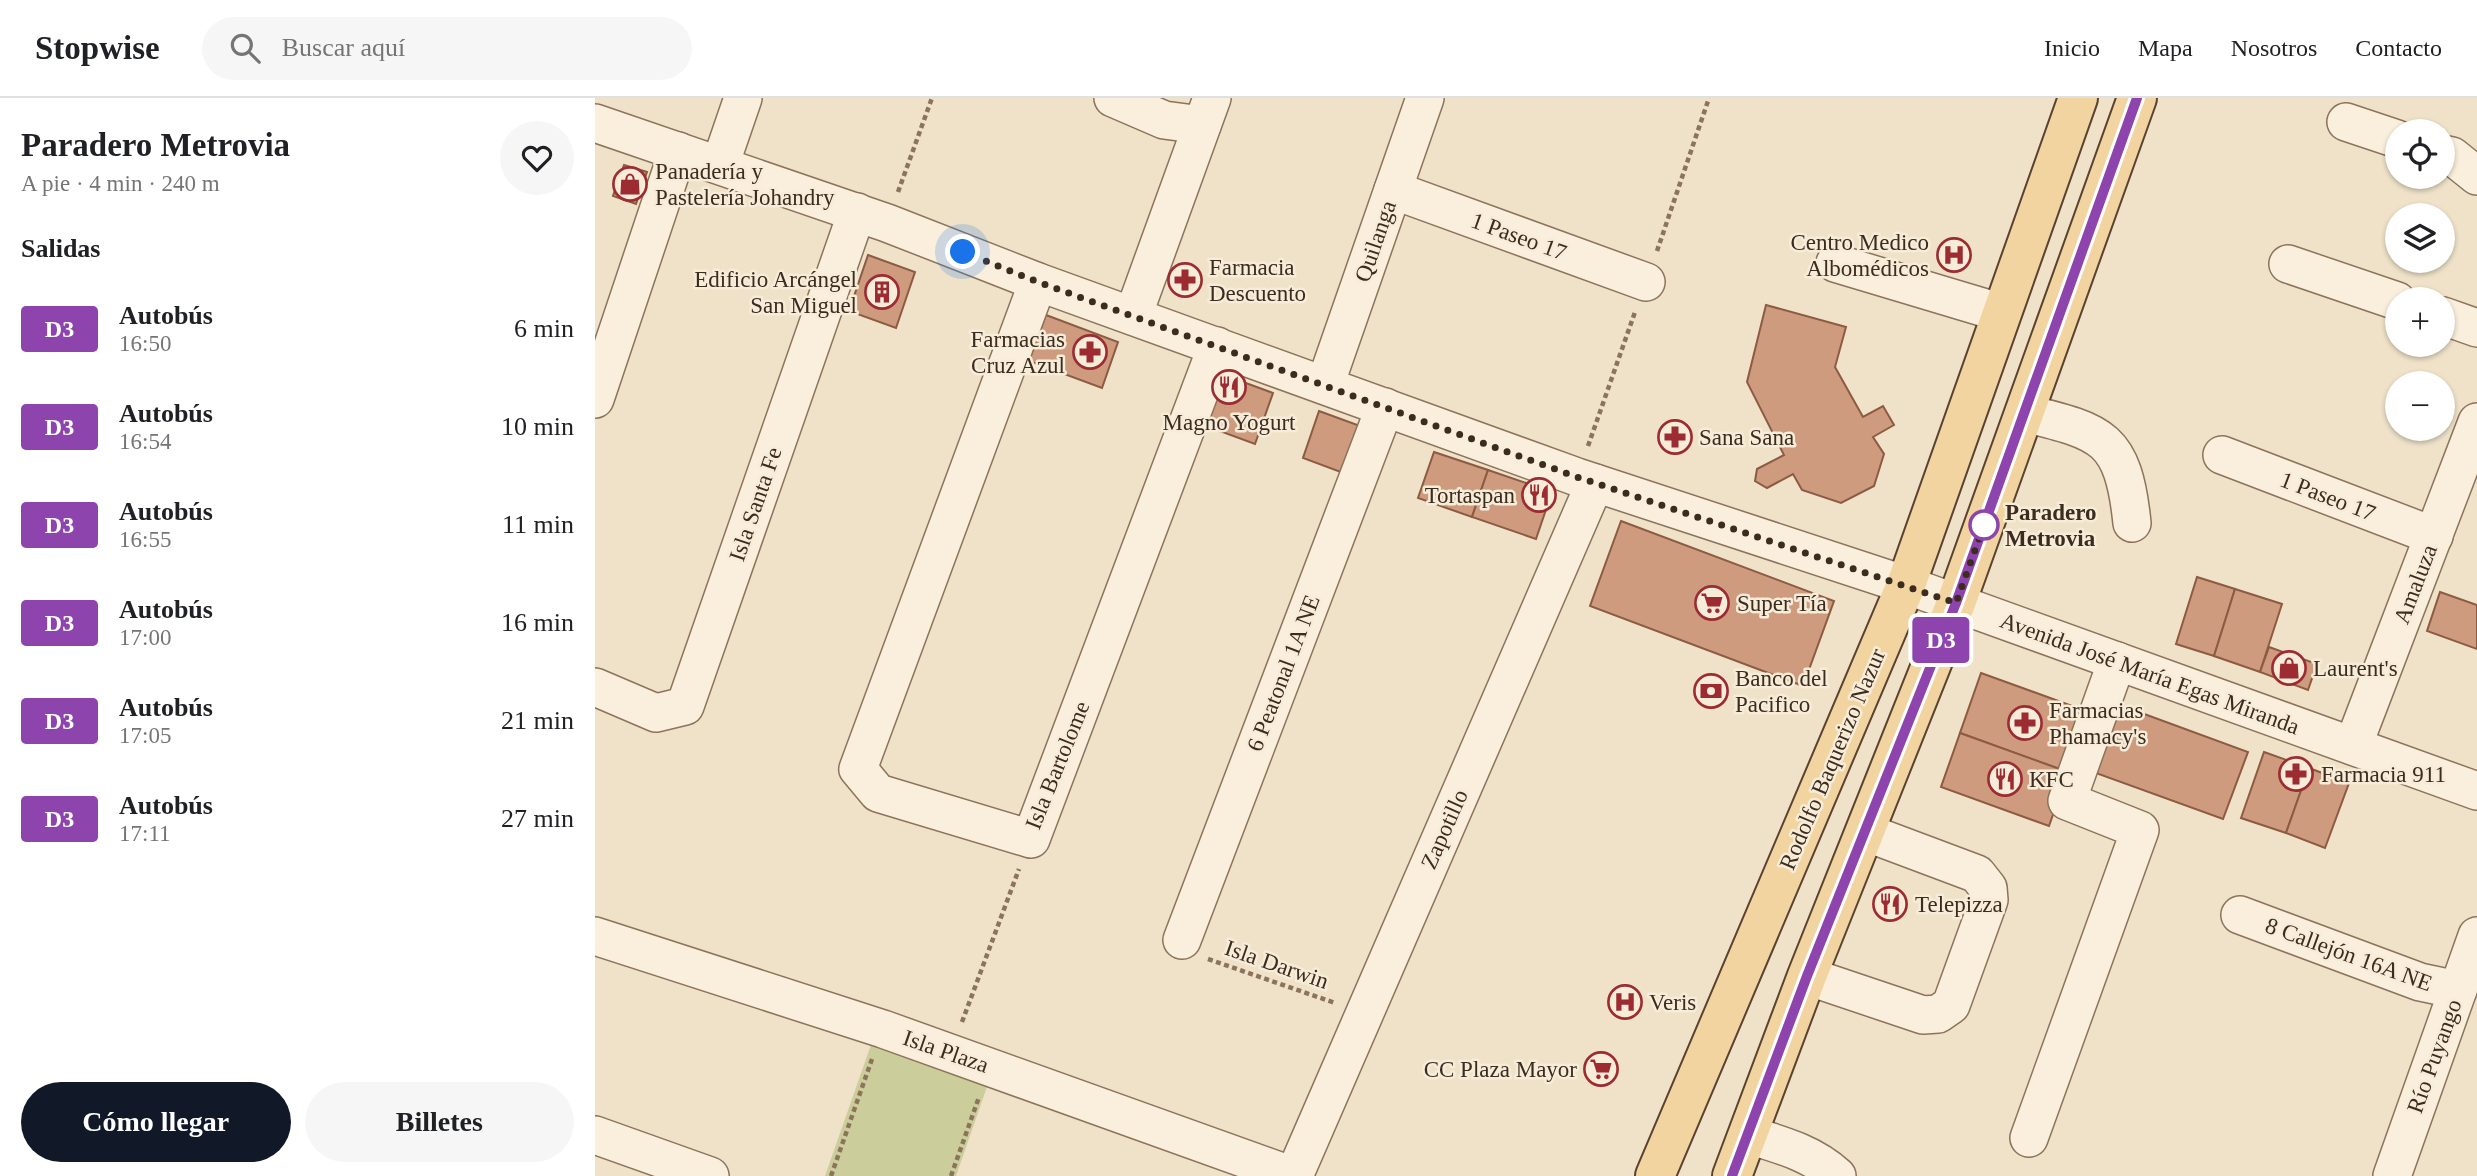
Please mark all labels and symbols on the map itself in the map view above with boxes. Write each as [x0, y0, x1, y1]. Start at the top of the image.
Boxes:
place label: Panadería y Pastelería Johandry [655, 159, 835, 210]
shop icon: Panadería y Pastelería Johandry [611, 165, 649, 203]
street label: Quilanga [1350, 197, 1401, 285]
street label: 1 Paseo 17 [1468, 208, 1570, 265]
place label: Centro Medico Albomédicos [1790, 230, 1929, 281]
your location [945, 234, 980, 269]
hospital icon: Centro Medico Albomédicos [1935, 236, 1973, 274]
place label: Farmacia Descuento [1209, 255, 1306, 306]
pharmacy icon: Farmacia Descuento [1166, 261, 1204, 299]
place label: Edificio Arcángel San Miguel [694, 267, 857, 318]
building icon: Edificio Arcángel San Miguel [863, 273, 901, 311]
place label: Farmacias Cruz Azul [970, 327, 1065, 378]
pharmacy icon: Farmacias Cruz Azul [1071, 333, 1109, 371]
restaurant icon: Magno Yogurt [1210, 368, 1248, 406]
place label: Magno Yogurt [1163, 410, 1296, 435]
pharmacy icon: Sana Sana [1656, 418, 1694, 456]
place label: Sana Sana [1699, 425, 1794, 450]
street label: Isla Santa Fe [724, 444, 787, 564]
street label: 1 Paseo 17 [2277, 467, 2379, 526]
restaurant icon: Tortaspan [1520, 476, 1558, 514]
place label: Tortaspan [1425, 483, 1515, 508]
place label: Paradero Metrovia [2005, 500, 2097, 551]
marker: Paradero Metrovia [1969, 510, 1999, 540]
street label: Amaluza [2389, 541, 2442, 627]
supermarket icon: Super Tía [1693, 584, 1731, 622]
street label: 6 Peatonal 1A NE [1242, 591, 1325, 755]
place label: Super Tía [1737, 591, 1827, 616]
street label: Avenida José María Egas Miranda [1997, 608, 2303, 739]
line badge: D3 [1909, 617, 1973, 663]
street label: Rodolfo Baquerizo Nazur [1775, 645, 1891, 873]
shop icon: Laurent's [2270, 649, 2308, 687]
place label: Laurent's [2313, 656, 2398, 681]
place label: Banco del Pacifico [1735, 666, 1828, 717]
bank icon: Banco del Pacifico [1692, 672, 1730, 710]
street label: Isla Bartolome [1020, 697, 1095, 833]
place label: Farmacias Phamacy's [2049, 698, 2146, 749]
pharmacy icon: Farmacias Phamacy's [2006, 704, 2044, 742]
pharmacy icon: Farmacia 911 [2277, 755, 2315, 793]
restaurant icon: KFC [1986, 760, 2024, 798]
place label: Farmacia 911 [2321, 762, 2446, 787]
place label: KFC [2029, 767, 2074, 792]
street label: Zapotillo [1416, 786, 1473, 873]
restaurant icon: Telepizza [1871, 885, 1909, 923]
place label: Telepizza [1915, 892, 2003, 917]
street label: 8 Callejón 16A NE [2262, 913, 2436, 996]
street label: Isla Darwin [1222, 935, 1332, 994]
hospital icon: Veris [1606, 983, 1644, 1021]
place label: Veris [1649, 990, 1696, 1015]
street label: Río Puyango [2402, 996, 2467, 1117]
street label: Isla Plaza [900, 1025, 992, 1078]
supermarket icon: CC Plaza Mayor [1582, 1050, 1620, 1088]
place label: CC Plaza Mayor [1424, 1057, 1577, 1082]

